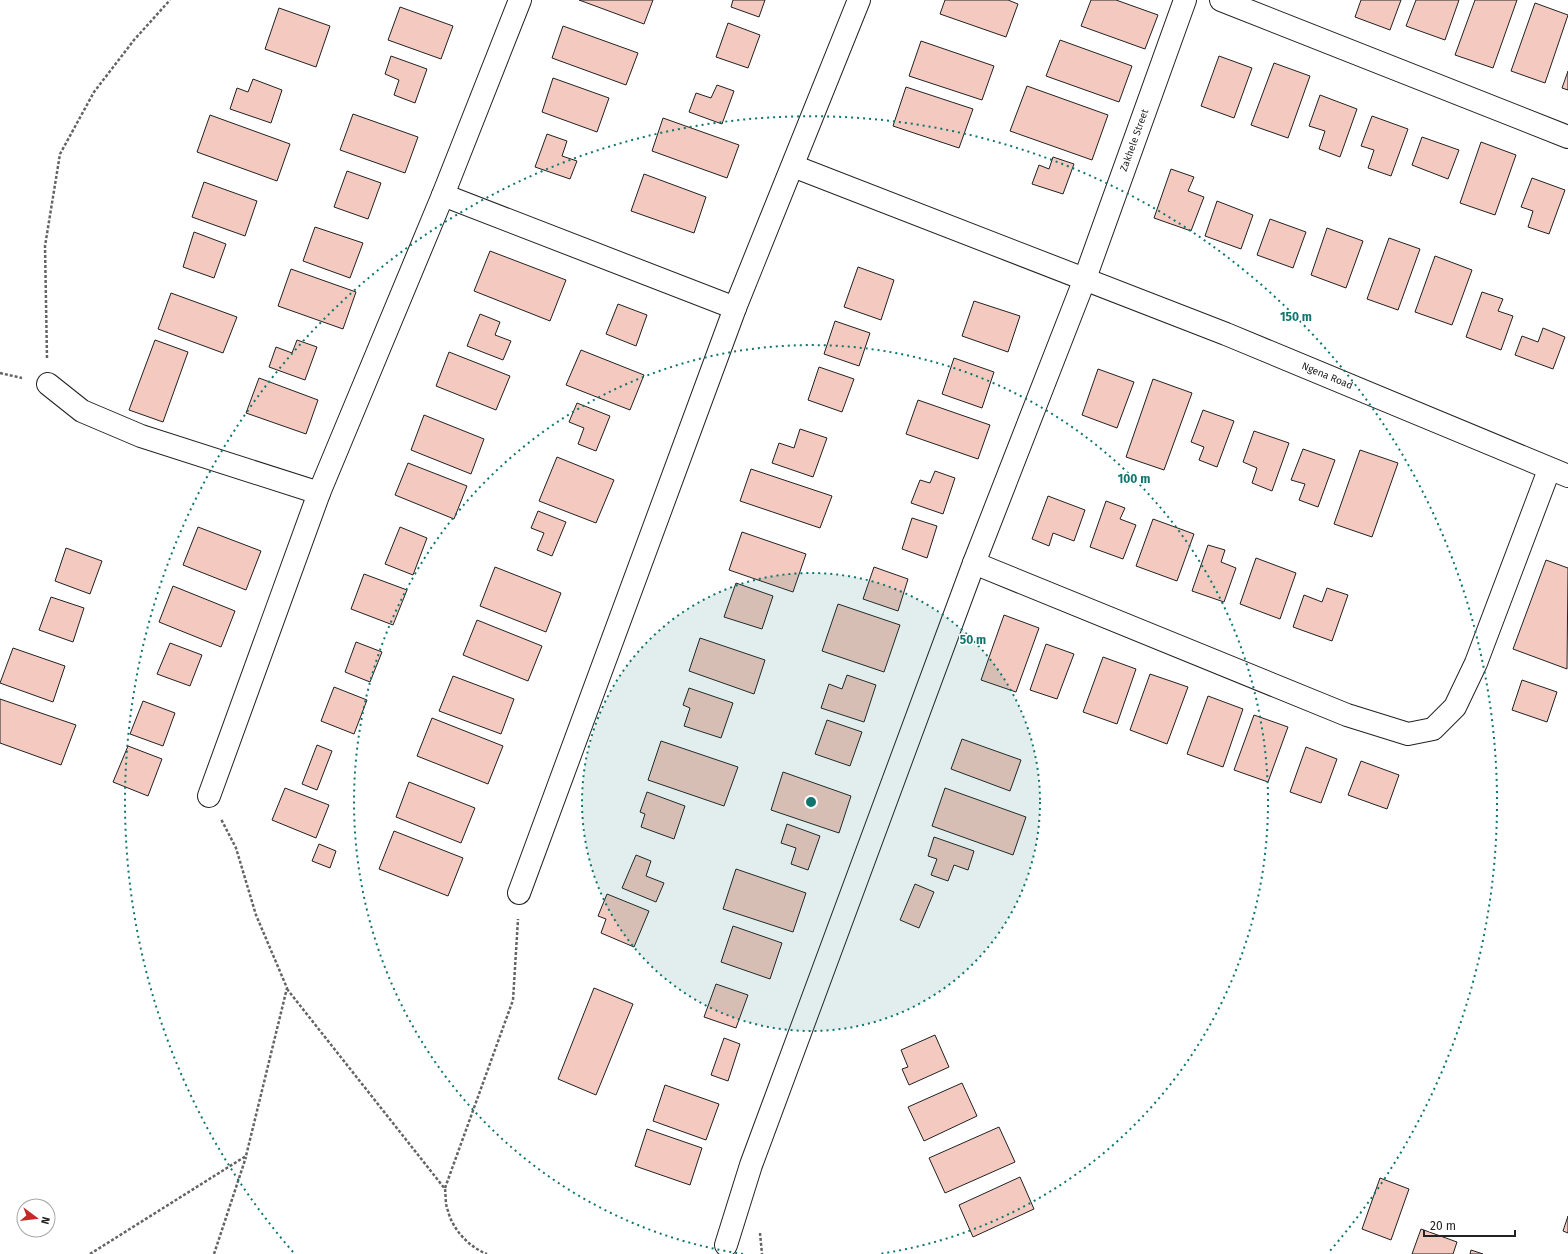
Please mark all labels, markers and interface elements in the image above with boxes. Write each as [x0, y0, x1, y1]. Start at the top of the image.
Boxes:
street label: Zakhele Street [1118, 107, 1151, 173]
text: 150 m [1280, 310, 1312, 324]
street label: Ngena Road [1300, 360, 1355, 392]
text: 100 m [1118, 472, 1150, 486]
text: 50 m [960, 633, 986, 647]
centre of rings [804, 795, 818, 809]
north arrow [16, 1198, 56, 1238]
scale bar [1424, 1212, 1515, 1238]
text: N [38, 1215, 52, 1226]
text: 20 m [1430, 1219, 1456, 1233]

